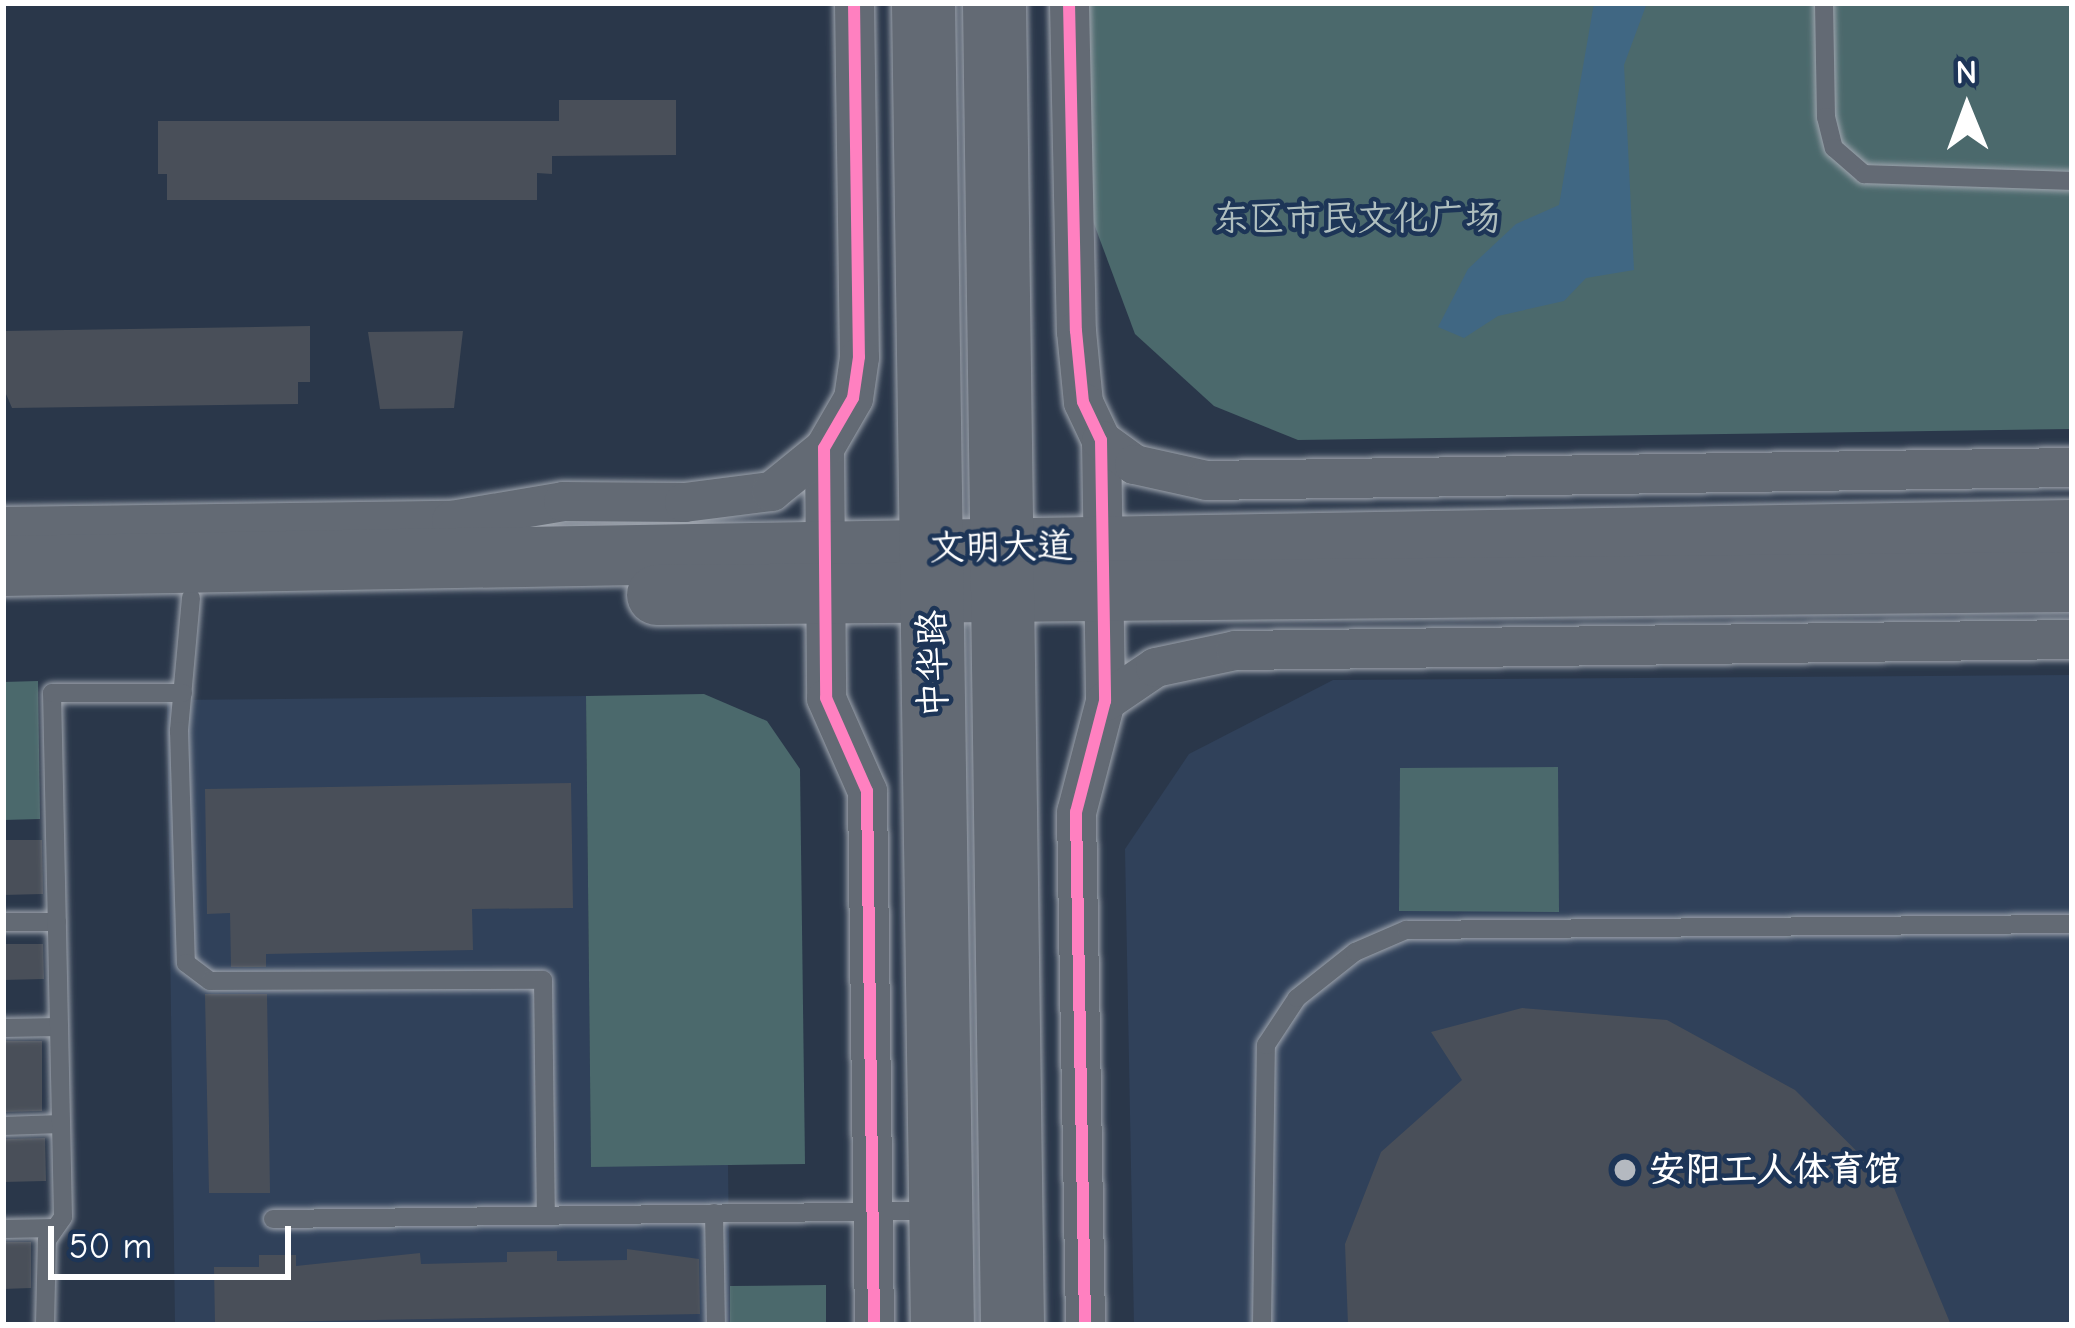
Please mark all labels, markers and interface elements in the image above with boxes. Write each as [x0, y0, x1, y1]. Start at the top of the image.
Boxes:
north arrow [1907, 48, 2027, 168]
text: N [1955, 53, 1977, 91]
park label: 东区市民文化广场 [1213, 197, 1501, 241]
street label: 文明大道 [929, 524, 1073, 570]
street label: 中华路 [910, 610, 956, 718]
place label: 安阳工人体育馆 [1649, 1148, 1901, 1192]
marker: 安阳工人体育馆 [1612, 1157, 1638, 1183]
scale bar [54, 1202, 297, 1276]
text: 50 m [69, 1226, 152, 1267]

